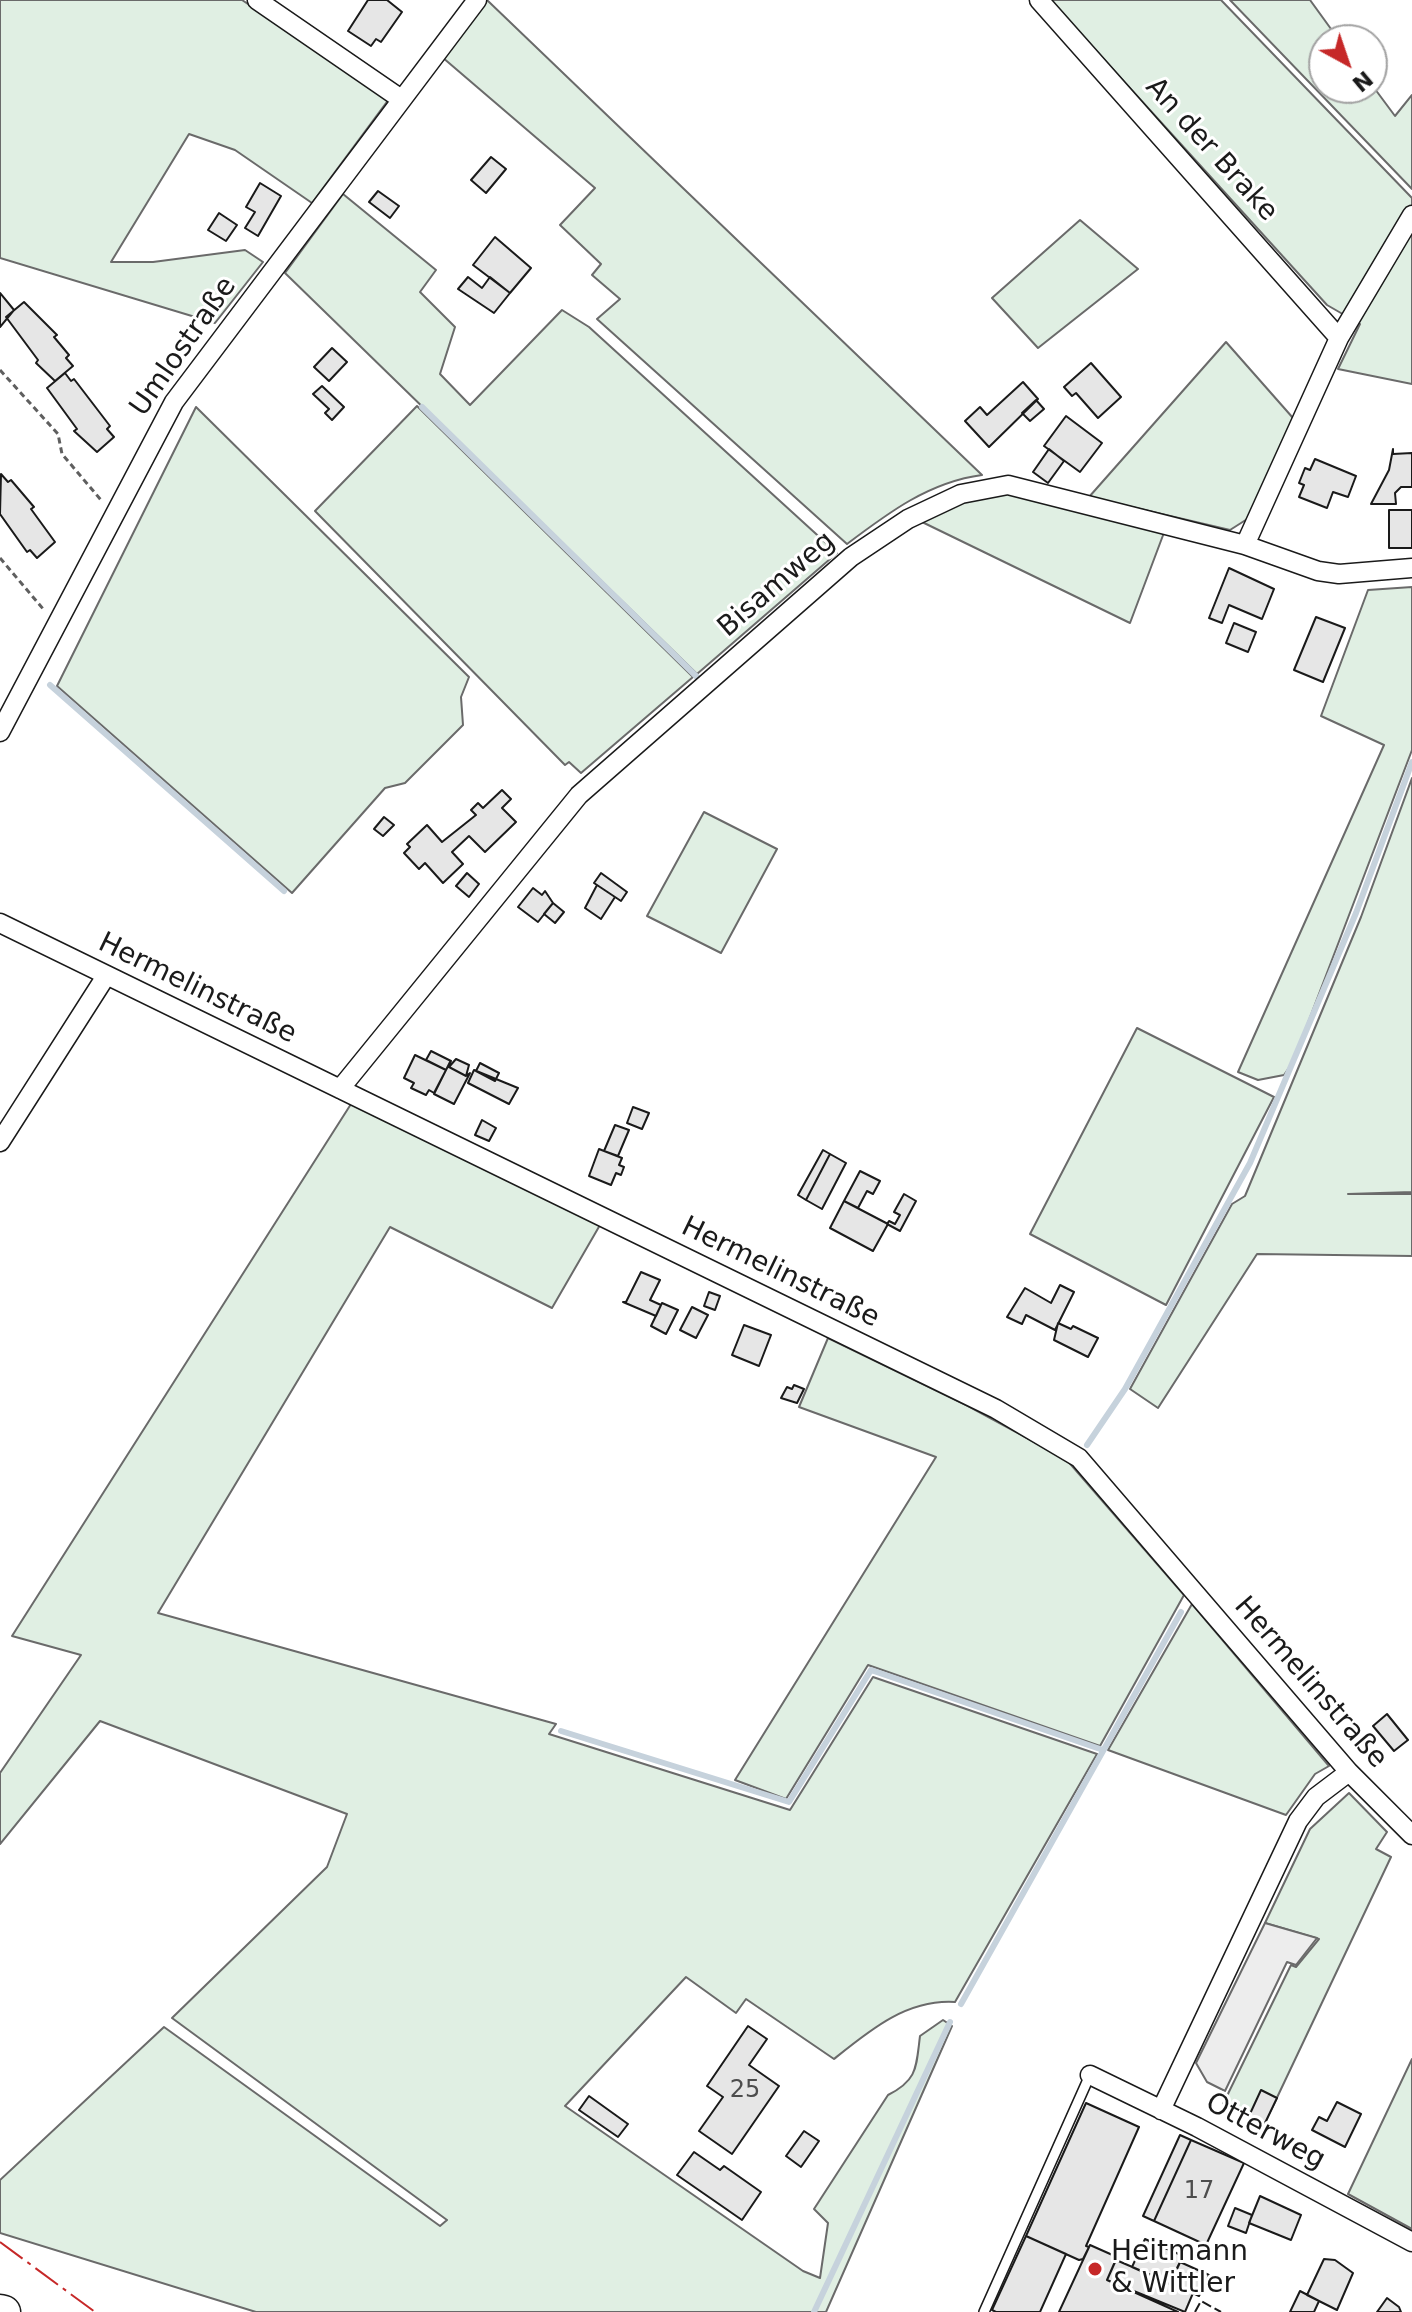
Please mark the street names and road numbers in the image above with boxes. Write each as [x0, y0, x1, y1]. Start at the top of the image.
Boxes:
street label: An der Brake [1138, 71, 1284, 229]
street label: Umlostraße [124, 271, 244, 423]
street label: Bisamweg [712, 525, 842, 645]
street label: Hermelinstraße [92, 927, 302, 1051]
street label: Hermelinstraße [675, 1211, 885, 1335]
street label: Hermelinstraße [1226, 1590, 1394, 1776]
street label: Otterweg [1199, 2087, 1331, 2177]

